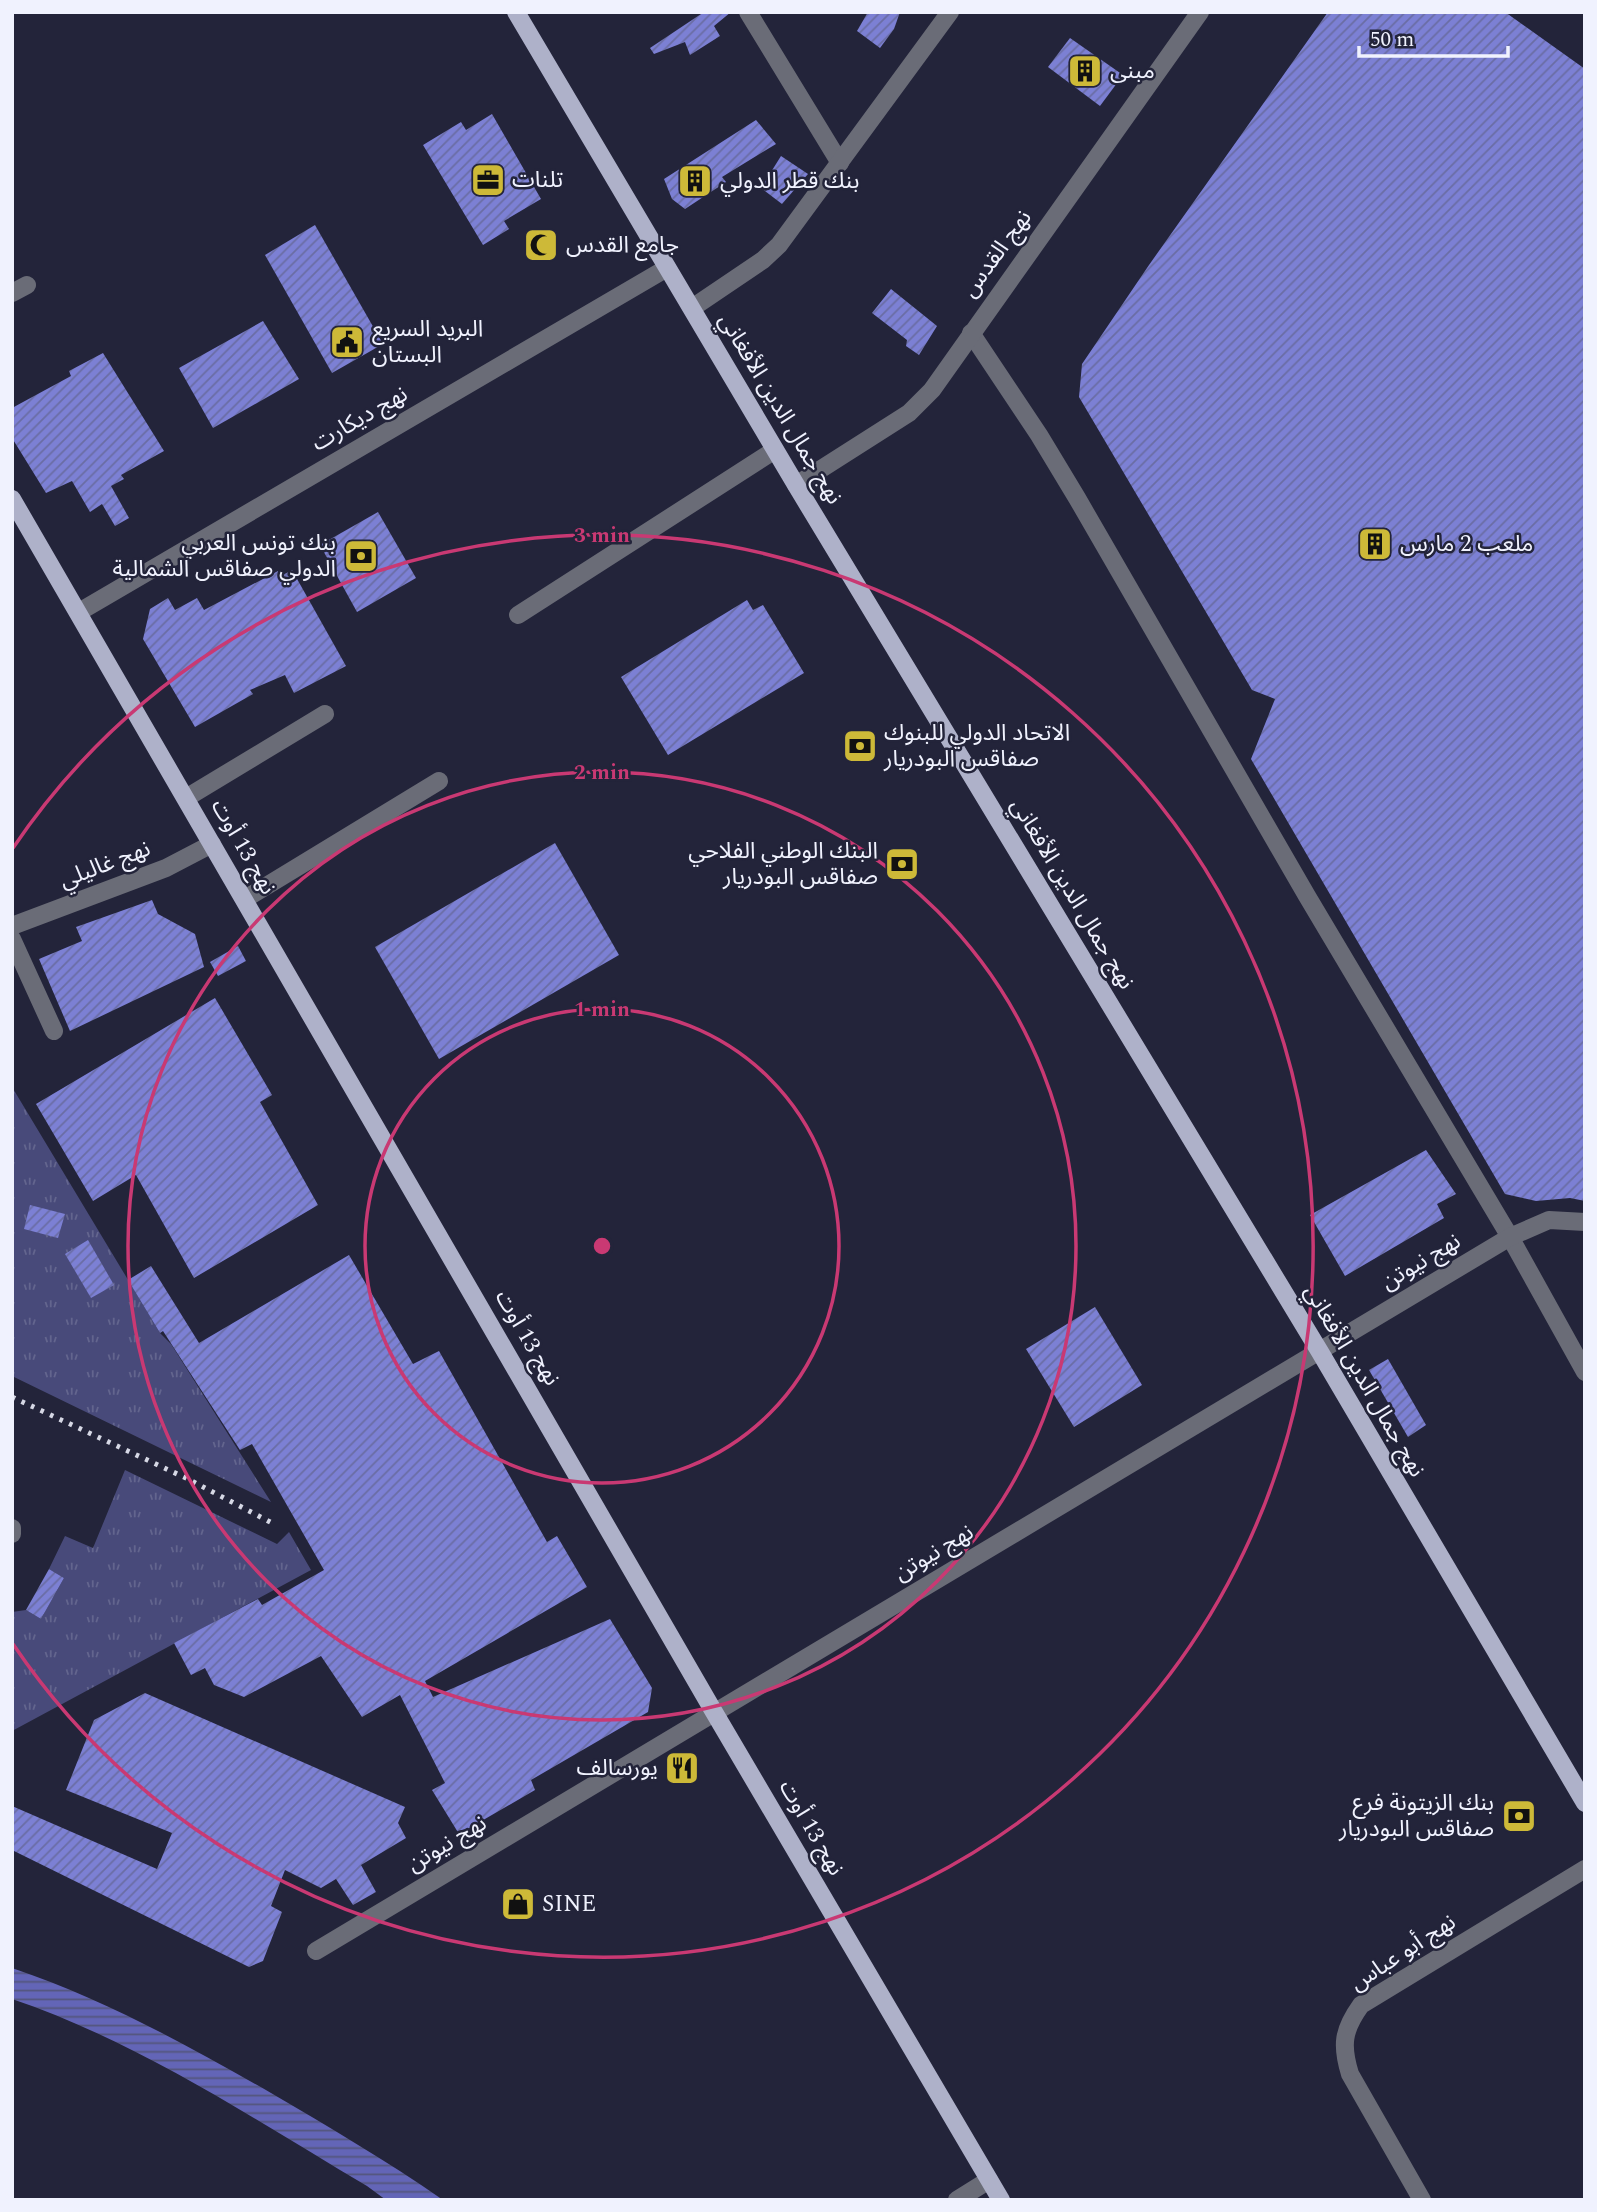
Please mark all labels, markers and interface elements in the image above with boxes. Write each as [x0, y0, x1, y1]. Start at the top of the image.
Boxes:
scale bar [1359, 14, 1508, 58]
text: 50 m [1370, 24, 1414, 56]
building icon: مبنى [1066, 52, 1104, 90]
place label: مبنى [1110, 54, 1155, 89]
office icon: تلنات [469, 161, 507, 199]
building icon: بنك قطر الدولي [676, 162, 714, 200]
place label: تلنات [512, 163, 563, 198]
place label: بنك قطر الدولي [720, 164, 859, 199]
street label: نهج القدس [953, 203, 1041, 305]
mosque icon: جامع القدس [522, 226, 560, 264]
place label: جامع القدس [566, 228, 679, 263]
street label: نهج جمال الدين الأفغاني [709, 307, 851, 511]
place label: البريد السريع البستان [372, 312, 483, 373]
public building icon: البريد السريع البستان [328, 323, 366, 361]
street label: نهج ديكارت [305, 377, 415, 461]
text: 3 min [574, 520, 630, 552]
building icon: ملعب 2 مارس [1356, 525, 1394, 563]
place label: بنك تونس العربي الدولي صفاقس الشمالية [113, 526, 336, 587]
place label: ملعب 2 مارس [1400, 527, 1533, 562]
bank icon: بنك تونس العربي الدولي صفاقس الشمالية [342, 537, 380, 575]
place label: الاتحاد الدولي للبنوك صفاقس البودريار [883, 716, 1070, 777]
bank icon: الاتحاد الدولي للبنوك صفاقس البودريار [841, 727, 879, 765]
text: 2 min [574, 757, 630, 789]
street label: نهج 13 أوت [201, 792, 285, 902]
street label: نهج جمال الدين الأفغاني [1001, 792, 1143, 996]
street label: نهج غاليلي [54, 832, 156, 898]
place label: البنك الوطني الفلاحي صفاقس البودريار [688, 834, 878, 895]
bank icon: البنك الوطني الفلاحي صفاقس البودريار [883, 845, 921, 883]
text: 1 min [574, 994, 630, 1026]
street label: نهج نيوتن [1374, 1224, 1468, 1300]
centre of rings [590, 1234, 614, 1258]
street label: نهج جمال الدين الأفغاني [1294, 1278, 1434, 1484]
street label: نهج 13 أوت [485, 1283, 569, 1393]
street label: نهج نيوتن [887, 1515, 981, 1591]
restaurant icon: يورسالف [663, 1749, 701, 1787]
place label: يورسالف [577, 1751, 658, 1786]
street label: نهج 13 أوت [769, 1773, 853, 1883]
place label: بنك الزيتونة فرع صفاقس البودريار [1338, 1786, 1494, 1847]
bank icon: بنك الزيتونة فرع صفاقس البودريار [1500, 1797, 1538, 1835]
street label: نهج نيوتن [400, 1806, 494, 1882]
shop icon: SINE [499, 1885, 537, 1923]
place label: SINE [542, 1887, 596, 1922]
street label: نهج أبو عباس [1343, 1905, 1463, 2001]

